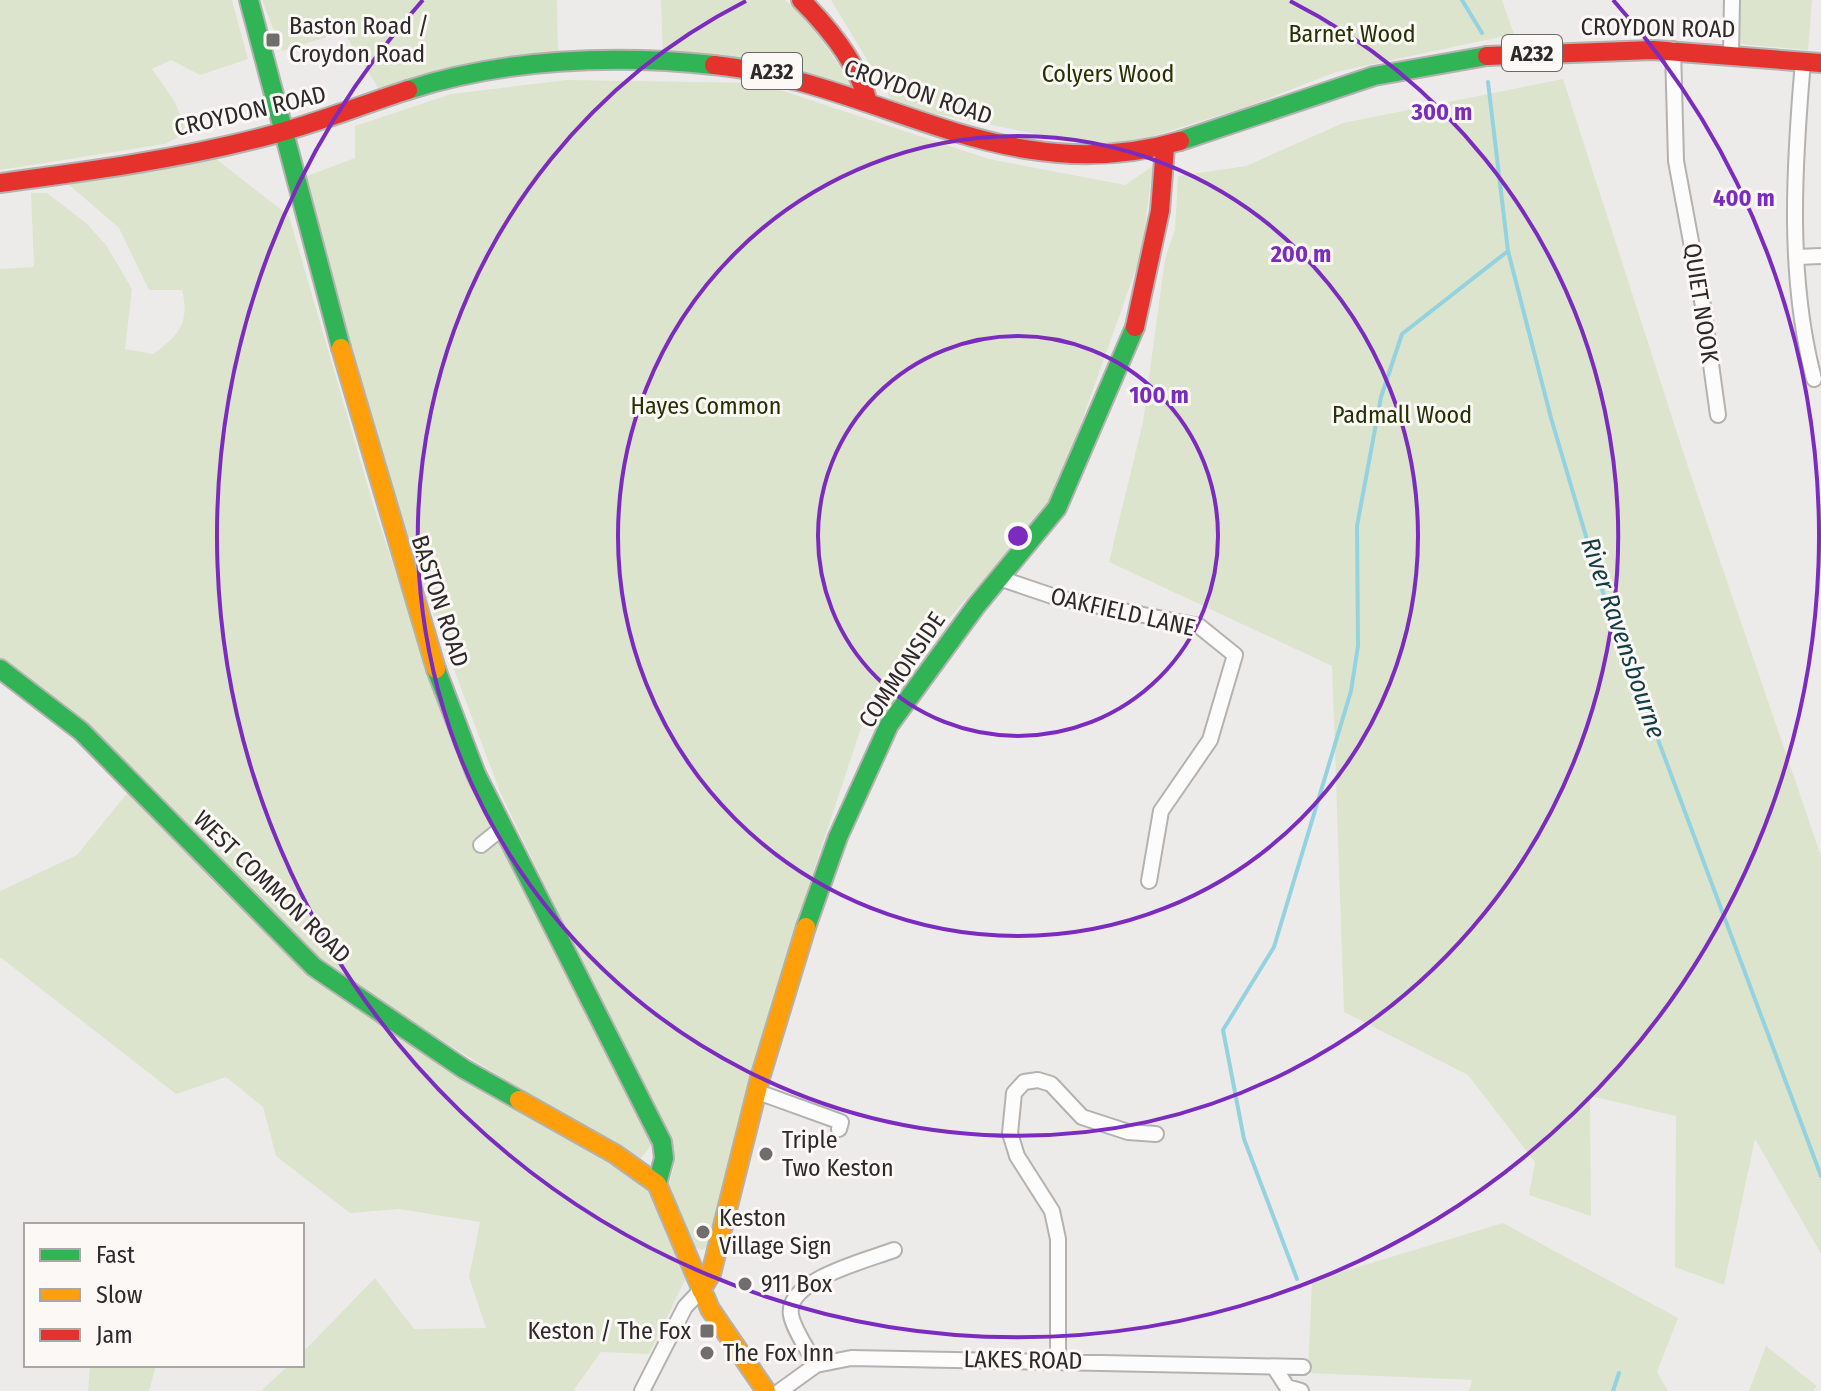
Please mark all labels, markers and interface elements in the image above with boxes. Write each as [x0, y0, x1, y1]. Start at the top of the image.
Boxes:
place label: Baston Road / Croydon Road [289, 12, 429, 68]
street label: CROYDON ROAD [1580, 13, 1736, 43]
park label: Barnet Wood [1288, 20, 1416, 48]
marker: Baston Road / Croydon Road [264, 31, 282, 49]
road number: A232 [1502, 35, 1562, 71]
road number: A232 [742, 53, 802, 89]
street label: CROYDON ROAD [840, 54, 996, 130]
park label: Colyers Wood [1042, 60, 1174, 88]
street label: CROYDON ROAD [171, 80, 329, 142]
text: 300 m [1411, 98, 1472, 126]
text: 400 m [1713, 184, 1775, 212]
text: 200 m [1270, 240, 1331, 268]
street label: QUIET NOOK [1678, 241, 1724, 365]
text: 100 m [1129, 381, 1189, 409]
park label: Hayes Common [631, 392, 781, 420]
park label: Padmall Wood [1332, 401, 1472, 429]
centre of rings [1004, 522, 1032, 550]
street label: BASTON ROAD [406, 532, 474, 670]
water label: River Ravensbourne [1574, 533, 1672, 743]
street label: OAKFIELD LANE [1048, 582, 1198, 642]
street label: COMMONSIDE [853, 607, 951, 733]
street label: WEST COMMON ROAD [188, 805, 356, 969]
place label: Triple Two Keston [782, 1126, 894, 1182]
marker: Triple Two Keston [757, 1145, 775, 1163]
place label: Keston Village Sign [719, 1204, 832, 1260]
legend [24, 1223, 304, 1367]
marker: Keston Village Sign [694, 1223, 712, 1241]
text: Fast [96, 1241, 135, 1269]
place label: 911 Box [761, 1270, 833, 1298]
marker: 911 Box [736, 1275, 754, 1293]
text: Slow [96, 1281, 143, 1309]
place label: Keston / The Fox [527, 1317, 691, 1345]
text: Jam [96, 1321, 133, 1349]
marker: Keston / The Fox [698, 1322, 716, 1340]
place label: The Fox Inn [723, 1339, 834, 1367]
marker: The Fox Inn [698, 1344, 716, 1362]
street label: LAKES ROAD [963, 1345, 1083, 1375]

